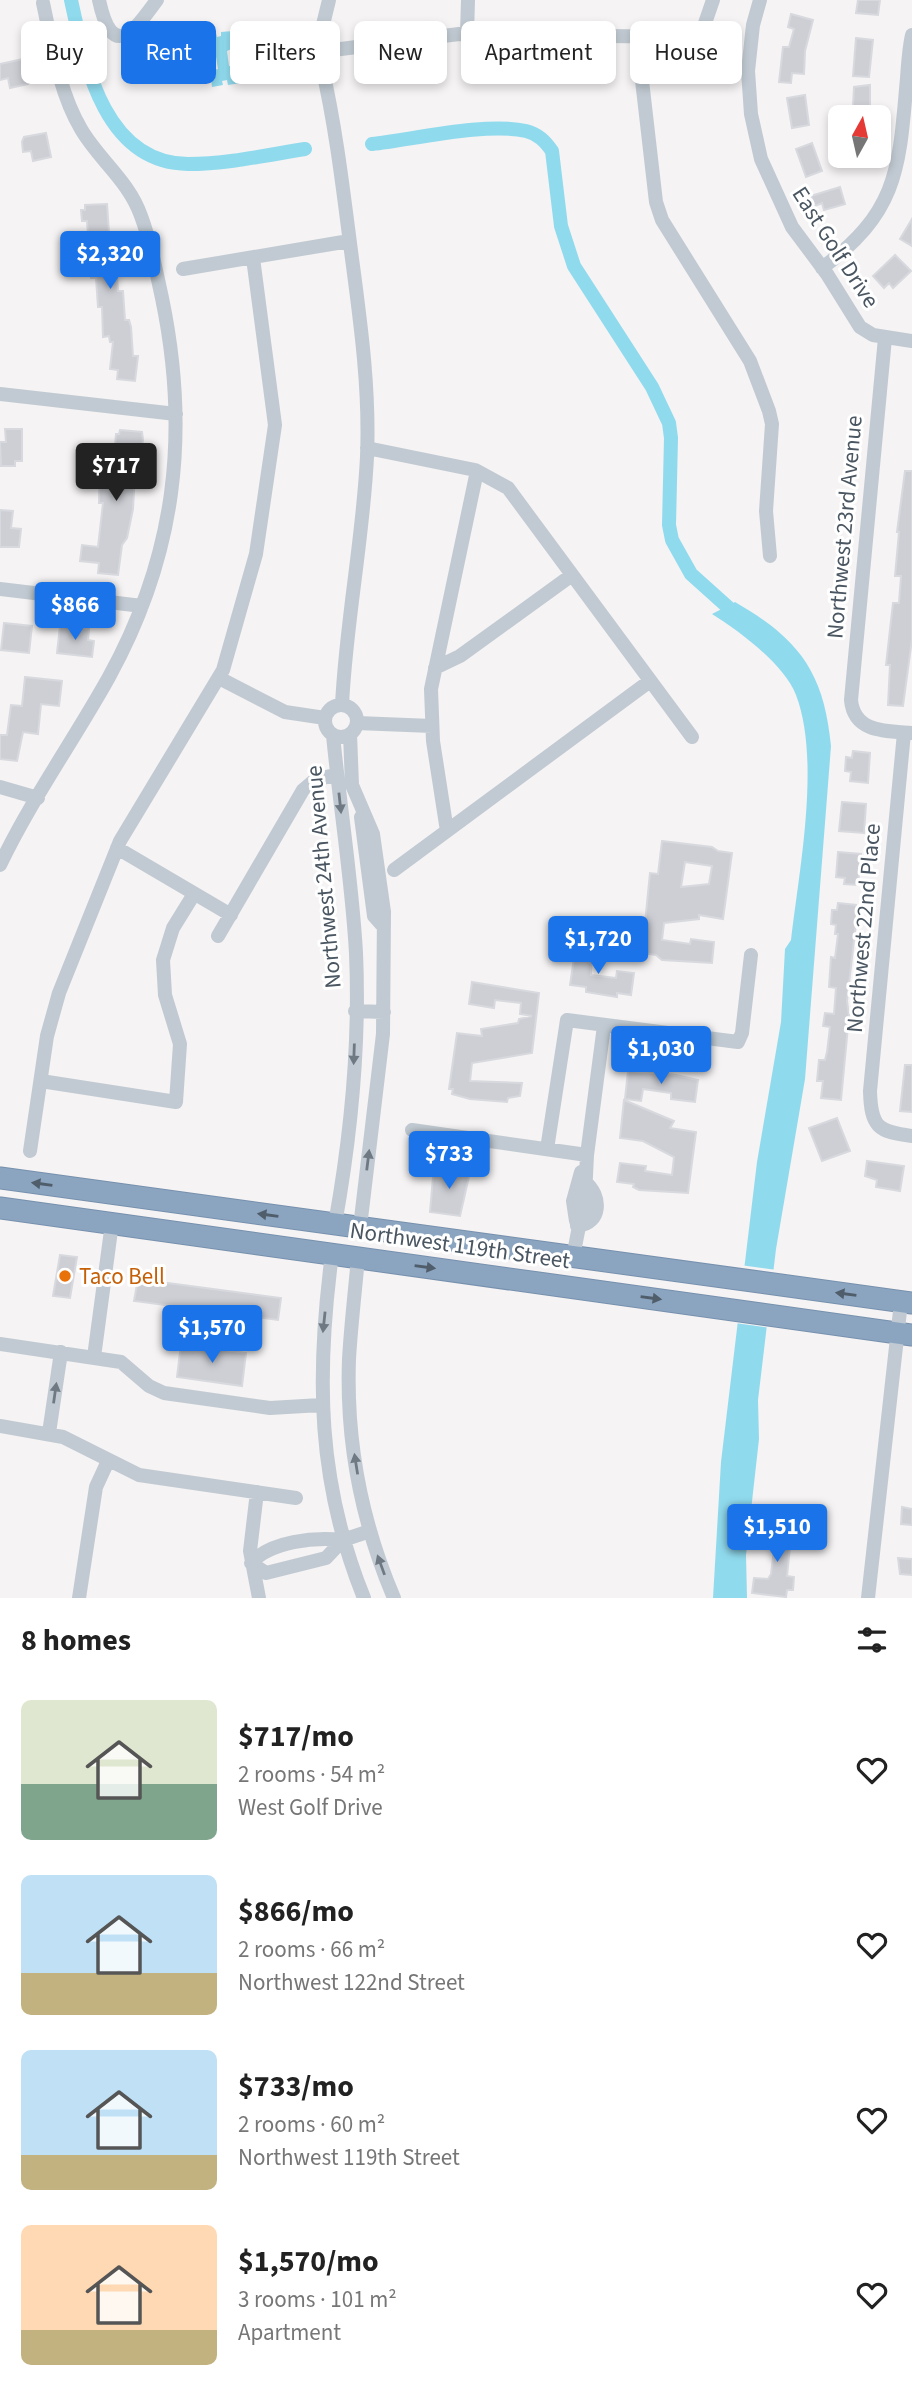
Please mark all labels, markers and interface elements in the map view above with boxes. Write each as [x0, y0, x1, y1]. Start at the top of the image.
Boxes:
chip: Buy [21, 21, 107, 84]
chip: Rent [121, 21, 216, 84]
chip: Filters [230, 21, 340, 84]
chip: New [354, 21, 447, 84]
chip: Apartment [461, 21, 616, 84]
chip: House [630, 21, 742, 84]
north arrow [828, 105, 891, 168]
map controls [828, 105, 891, 168]
street label: East Golf Drive [784, 180, 887, 315]
pin: $2,320 [53, 232, 167, 291]
text: $2,320 [76, 237, 144, 270]
street label: Northwest 23rd Avenue [818, 414, 871, 640]
pin: $717 [75, 444, 157, 503]
text: $717 [92, 449, 140, 482]
pin: $866 [34, 582, 116, 642]
text: $866 [51, 588, 99, 621]
street label: Northwest 24th Avenue [297, 764, 350, 990]
one-way arrow [334, 792, 345, 814]
street label: Northwest 22nd Place [838, 822, 889, 1034]
pin: $1,720 [541, 916, 655, 976]
text: $1,720 [564, 922, 632, 955]
pin: $1,030 [604, 1026, 718, 1086]
text: $1,030 [627, 1032, 695, 1065]
one-way arrow [348, 1044, 359, 1066]
pin: $733 [408, 1132, 490, 1191]
text: $733 [425, 1137, 473, 1170]
one-way arrow [363, 1149, 374, 1171]
one-way arrow [31, 1178, 53, 1189]
one-way arrow [257, 1209, 279, 1220]
street label: Northwest 119th Street [348, 1214, 572, 1277]
place label: Taco Bell [79, 1260, 165, 1293]
one-way arrow [415, 1262, 437, 1273]
marker: Taco Bell [57, 1268, 73, 1284]
one-way arrow [835, 1288, 857, 1299]
one-way arrow [640, 1293, 662, 1304]
pin: $1,570 [155, 1306, 269, 1365]
text: $1,570 [178, 1311, 246, 1344]
one-way arrow [318, 1311, 329, 1333]
one-way arrow [50, 1382, 61, 1404]
one-way arrow [350, 1453, 361, 1475]
pin: $1,510 [720, 1504, 834, 1564]
text: $1,510 [743, 1510, 811, 1543]
one-way arrow [375, 1554, 386, 1575]
text: 8 homes [21, 1619, 131, 1662]
icon: filters [853, 1621, 891, 1659]
text: $717/mo [238, 1715, 354, 1758]
icon: home [77, 1728, 161, 1812]
icon: heart [853, 1751, 891, 1789]
text: 2 rooms · 54 m² [238, 1758, 385, 1791]
text: West Golf Drive [238, 1791, 383, 1824]
text: $866/mo [238, 1890, 354, 1933]
icon: home [77, 1903, 161, 1987]
icon: heart [853, 1926, 891, 1964]
text: 2 rooms · 66 m² [238, 1933, 385, 1966]
text: Northwest 122nd Street [238, 1966, 465, 1999]
text: $733/mo [238, 2065, 354, 2108]
icon: home [77, 2078, 161, 2162]
icon: heart [853, 2101, 891, 2139]
text: 2 rooms · 60 m² [238, 2108, 385, 2141]
text: Northwest 119th Street [238, 2141, 460, 2174]
text: $1,570/mo [238, 2240, 379, 2283]
icon: home [77, 2253, 161, 2337]
icon: heart [853, 2276, 891, 2314]
text: 3 rooms · 101 m² [238, 2283, 397, 2316]
text: Apartment [238, 2316, 341, 2349]

